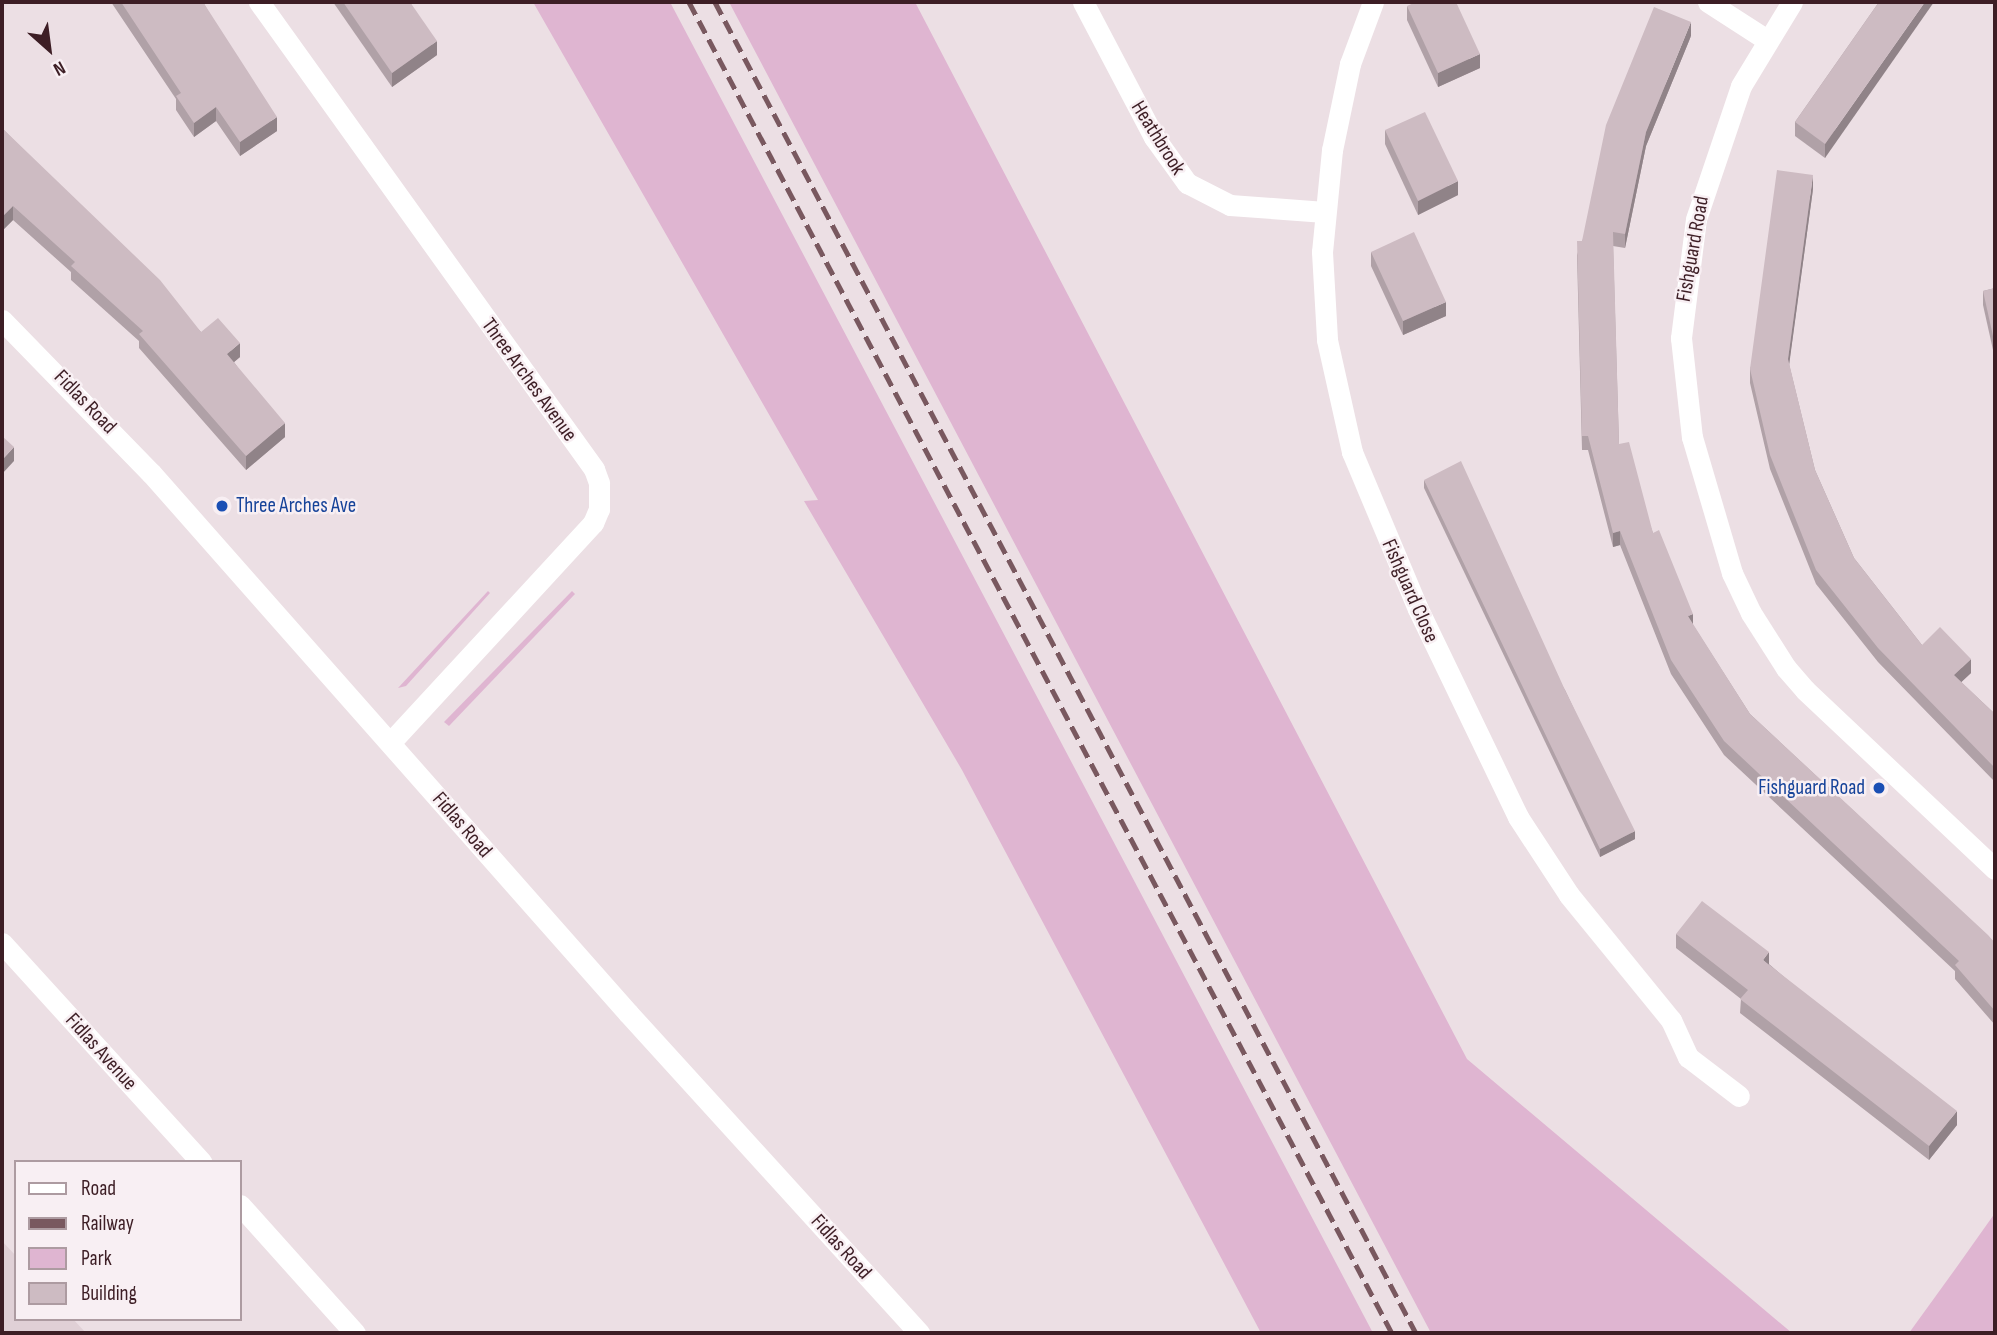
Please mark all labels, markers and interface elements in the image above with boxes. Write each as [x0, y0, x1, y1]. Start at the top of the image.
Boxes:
north arrow [14, 14, 84, 84]
text: N [49, 55, 69, 81]
street label: Heathbrook [1125, 96, 1191, 180]
street label: Fishguard Road [1671, 194, 1715, 304]
street label: Three Arches Avenue [476, 313, 582, 447]
street label: Fidlas Road [49, 365, 121, 439]
place label: Three Arches Ave [236, 493, 356, 519]
marker: Three Arches Ave [214, 498, 230, 514]
street label: Fishguard Close [1376, 535, 1444, 647]
place label: Fishguard Road [1758, 775, 1865, 801]
marker: Fishguard Road [1871, 780, 1887, 796]
street label: Fidlas Road [427, 787, 497, 863]
street label: Fidlas Avenue [60, 1008, 142, 1096]
legend [14, 1160, 242, 1321]
text: Road [81, 1176, 116, 1201]
street label: Fidlas Road [805, 1209, 877, 1285]
text: Railway [81, 1211, 134, 1236]
text: Park [81, 1246, 112, 1271]
text: Building [81, 1281, 137, 1306]

